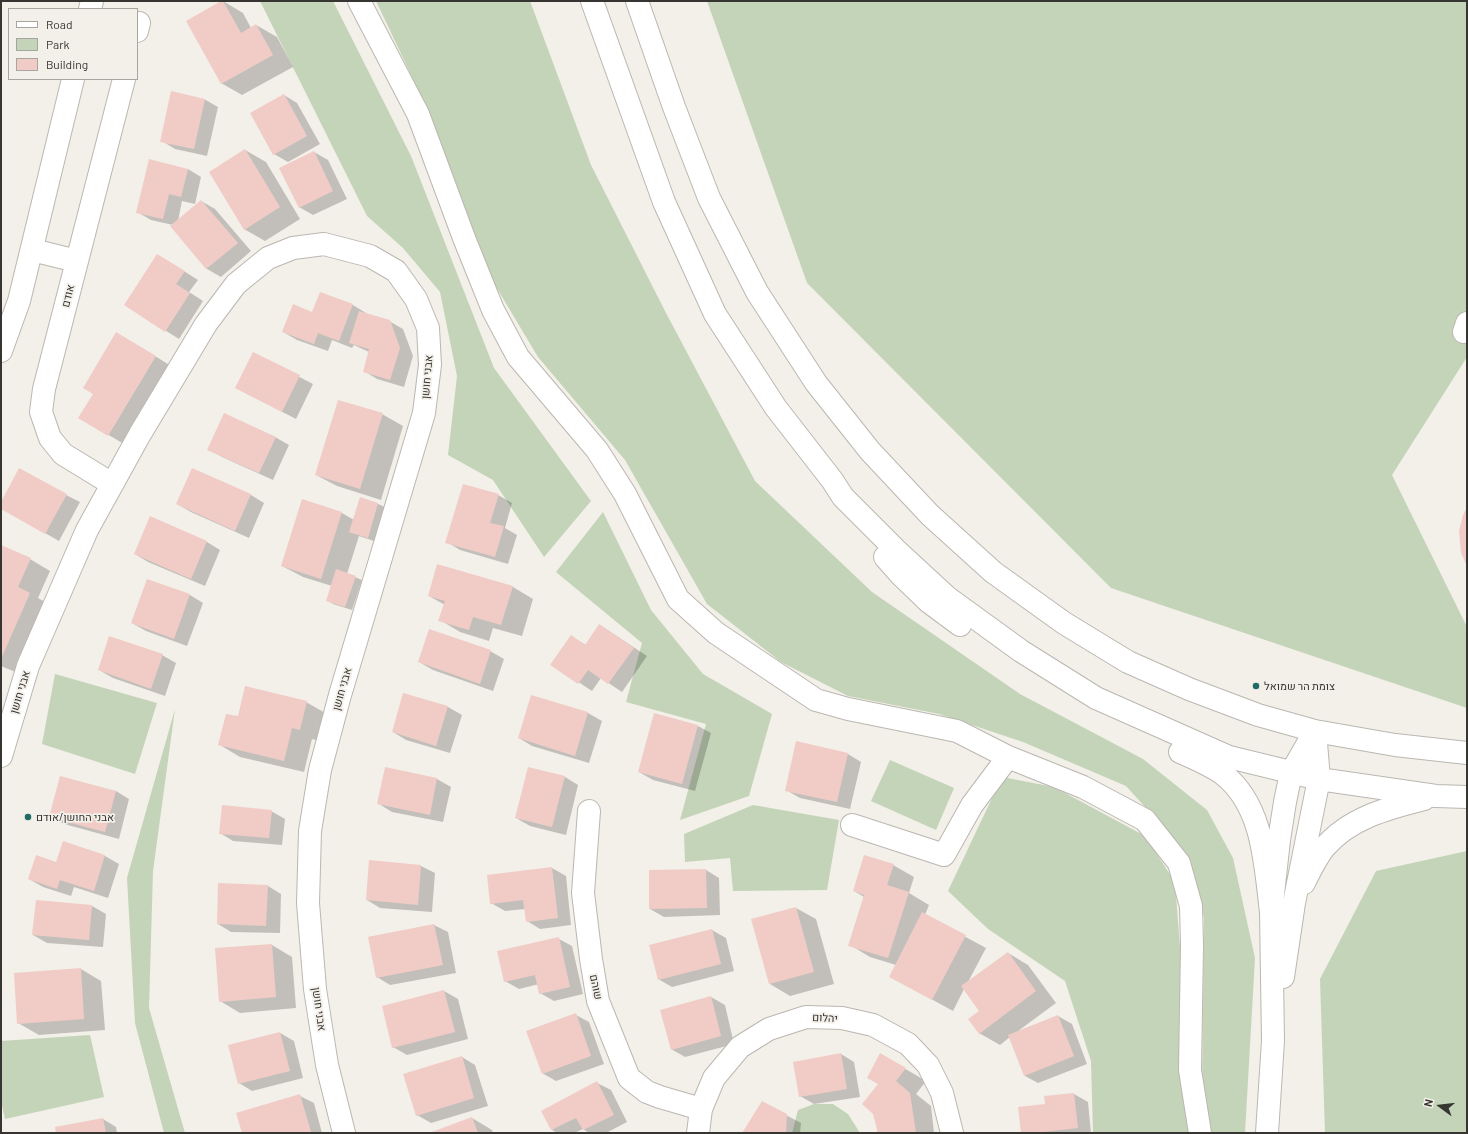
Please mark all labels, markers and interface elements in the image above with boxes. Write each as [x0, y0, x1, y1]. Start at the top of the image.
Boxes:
legend [8, 8, 138, 80]
text: Road [46, 17, 73, 31]
text: Park [46, 37, 70, 51]
text: Building [46, 57, 88, 71]
street label: אודם [59, 283, 77, 309]
street label: אבני חושן [419, 354, 435, 400]
street label: אבני חושן [330, 666, 354, 712]
street label: אבני חושן [7, 669, 33, 715]
place label: צומת הר שמואל [1264, 679, 1335, 693]
marker: צומת הר שמואל [1251, 681, 1261, 691]
place label: אבני החושן/אודם [36, 810, 114, 824]
marker: אבני החושן/אודם [23, 812, 33, 822]
street label: שוהם [587, 973, 605, 1001]
street label: אבני חושן [309, 986, 329, 1032]
street label: יהלום [812, 1011, 838, 1025]
north arrow [1420, 1086, 1460, 1126]
text: N [1421, 1098, 1435, 1108]

